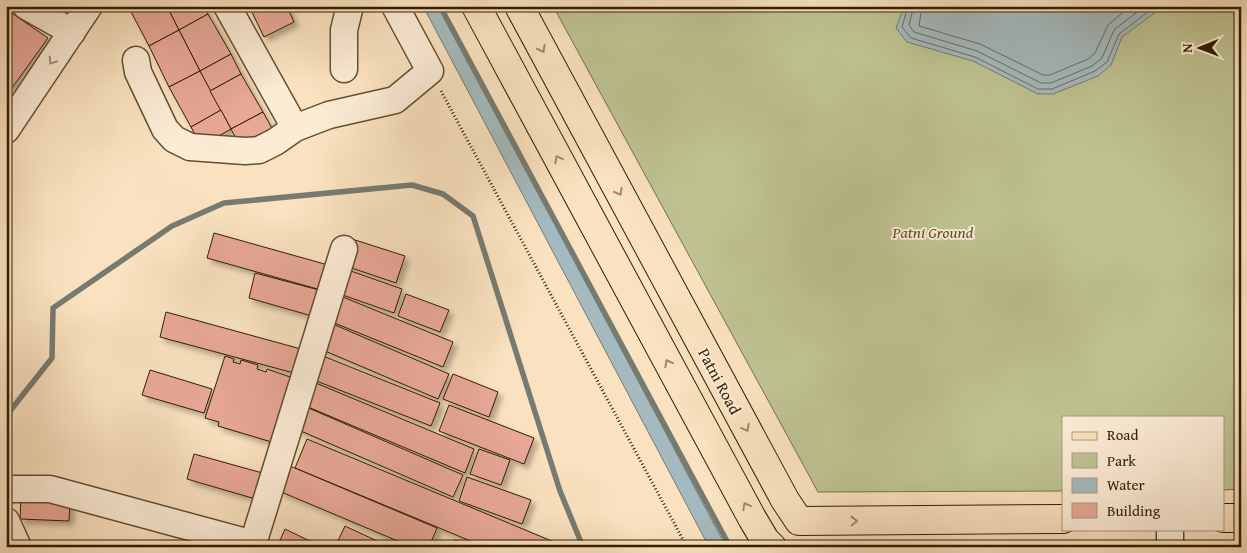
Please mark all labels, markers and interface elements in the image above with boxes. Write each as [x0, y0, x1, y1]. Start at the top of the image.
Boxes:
north arrow [1174, 22, 1224, 72]
text: N [1177, 43, 1197, 53]
one-way arrow [536, 44, 546, 53]
one-way arrow [49, 56, 58, 65]
one-way arrow [554, 155, 564, 164]
one-way arrow [613, 187, 623, 196]
park label: Patni Ground [892, 220, 974, 244]
street label: Patni Road [692, 343, 748, 419]
one-way arrow [665, 359, 675, 368]
legend [1062, 416, 1224, 530]
one-way arrow [740, 422, 750, 431]
text: Road [1107, 424, 1138, 445]
text: Park [1107, 450, 1136, 471]
text: Water [1107, 474, 1145, 495]
text: Building [1107, 500, 1161, 521]
one-way arrow [742, 502, 752, 511]
one-way arrow [850, 516, 858, 527]

